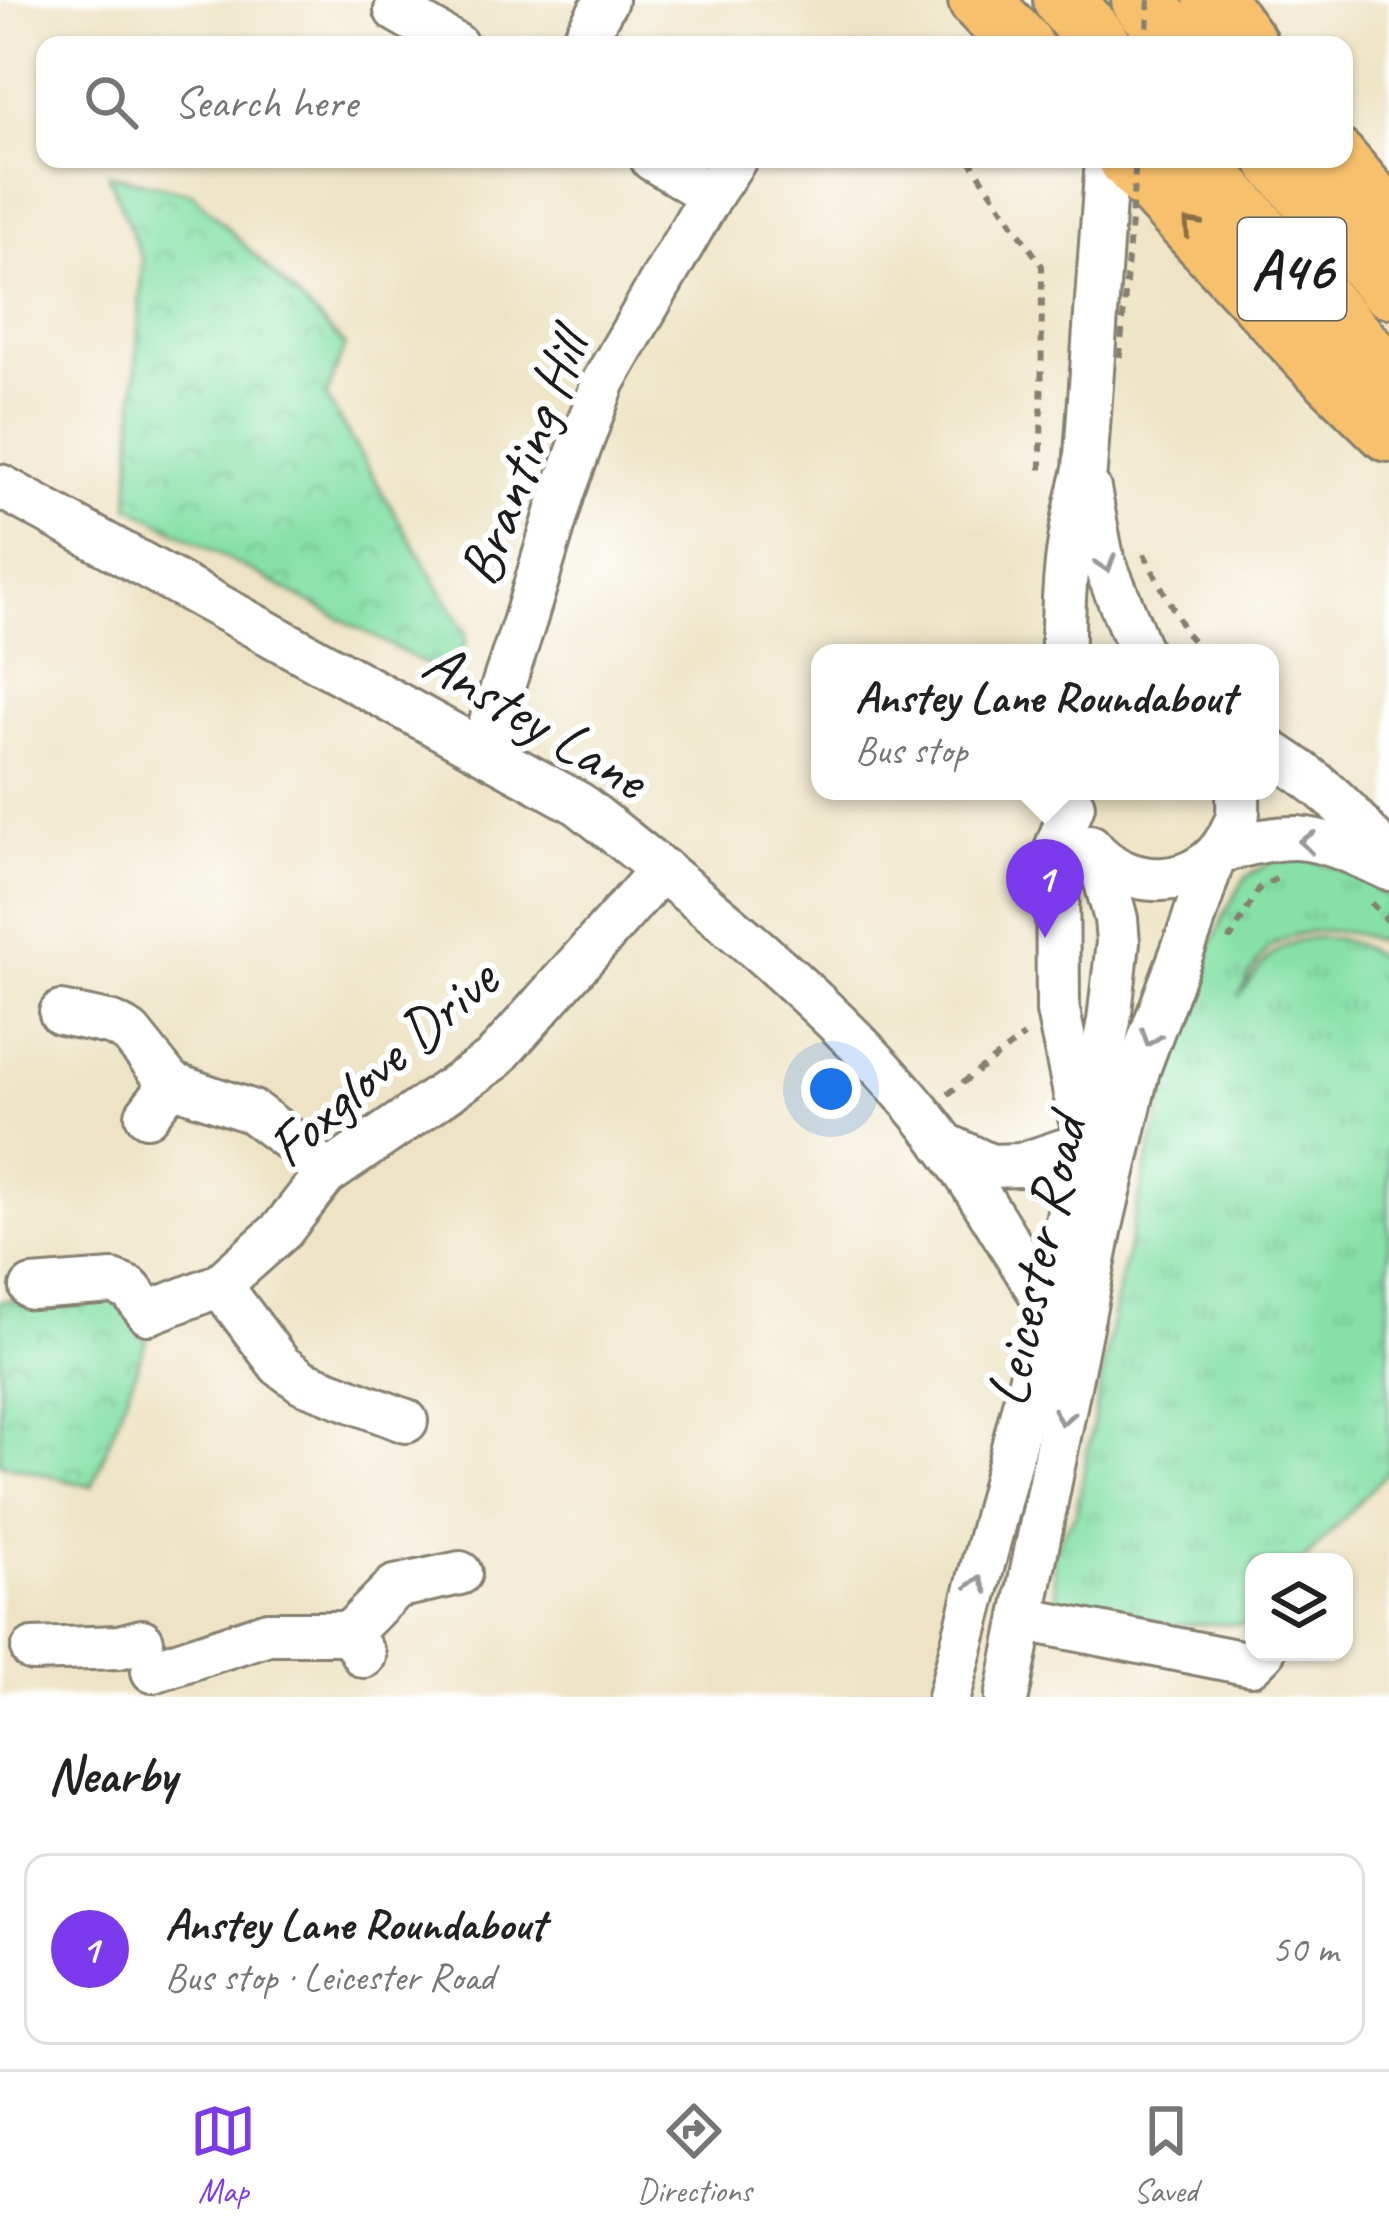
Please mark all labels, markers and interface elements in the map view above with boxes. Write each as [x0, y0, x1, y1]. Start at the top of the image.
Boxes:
search box [36, 36, 1353, 168]
icon: search [78, 69, 144, 135]
text: Search here [174, 74, 357, 131]
one-way arrow [1184, 218, 1205, 239]
road number: A46 [1238, 218, 1346, 320]
street label: Branting Hill [440, 312, 609, 596]
one-way arrow [1092, 553, 1117, 574]
street label: Anstey Lane [410, 624, 664, 818]
popup [811, 644, 1279, 800]
text: Anstey Lane Roundabout [855, 669, 1235, 726]
text: Bus stop [855, 726, 967, 775]
one-way arrow [1297, 829, 1316, 855]
pin: 1 [1006, 839, 1084, 938]
street label: Foxglove Drive [251, 940, 515, 1184]
one-way arrow [1140, 1026, 1165, 1047]
your location [801, 1059, 861, 1119]
street label: Leicester Road [968, 1101, 1105, 1413]
one-way arrow [1051, 1407, 1077, 1427]
map controls [1245, 1553, 1353, 1661]
button: layers [1245, 1553, 1353, 1661]
one-way arrow [964, 1574, 989, 1594]
text: Nearby [48, 1743, 176, 1807]
text: Anstey Lane Roundabout [165, 1896, 545, 1953]
text: 1 [81, 1925, 99, 1974]
text: 50 m [1272, 1925, 1338, 1974]
text: Bus stop · Leicester Road [165, 1953, 494, 2002]
tab: Map [190, 2098, 256, 2212]
tab: Directions [637, 2098, 752, 2212]
tab: Saved [1133, 2098, 1199, 2212]

